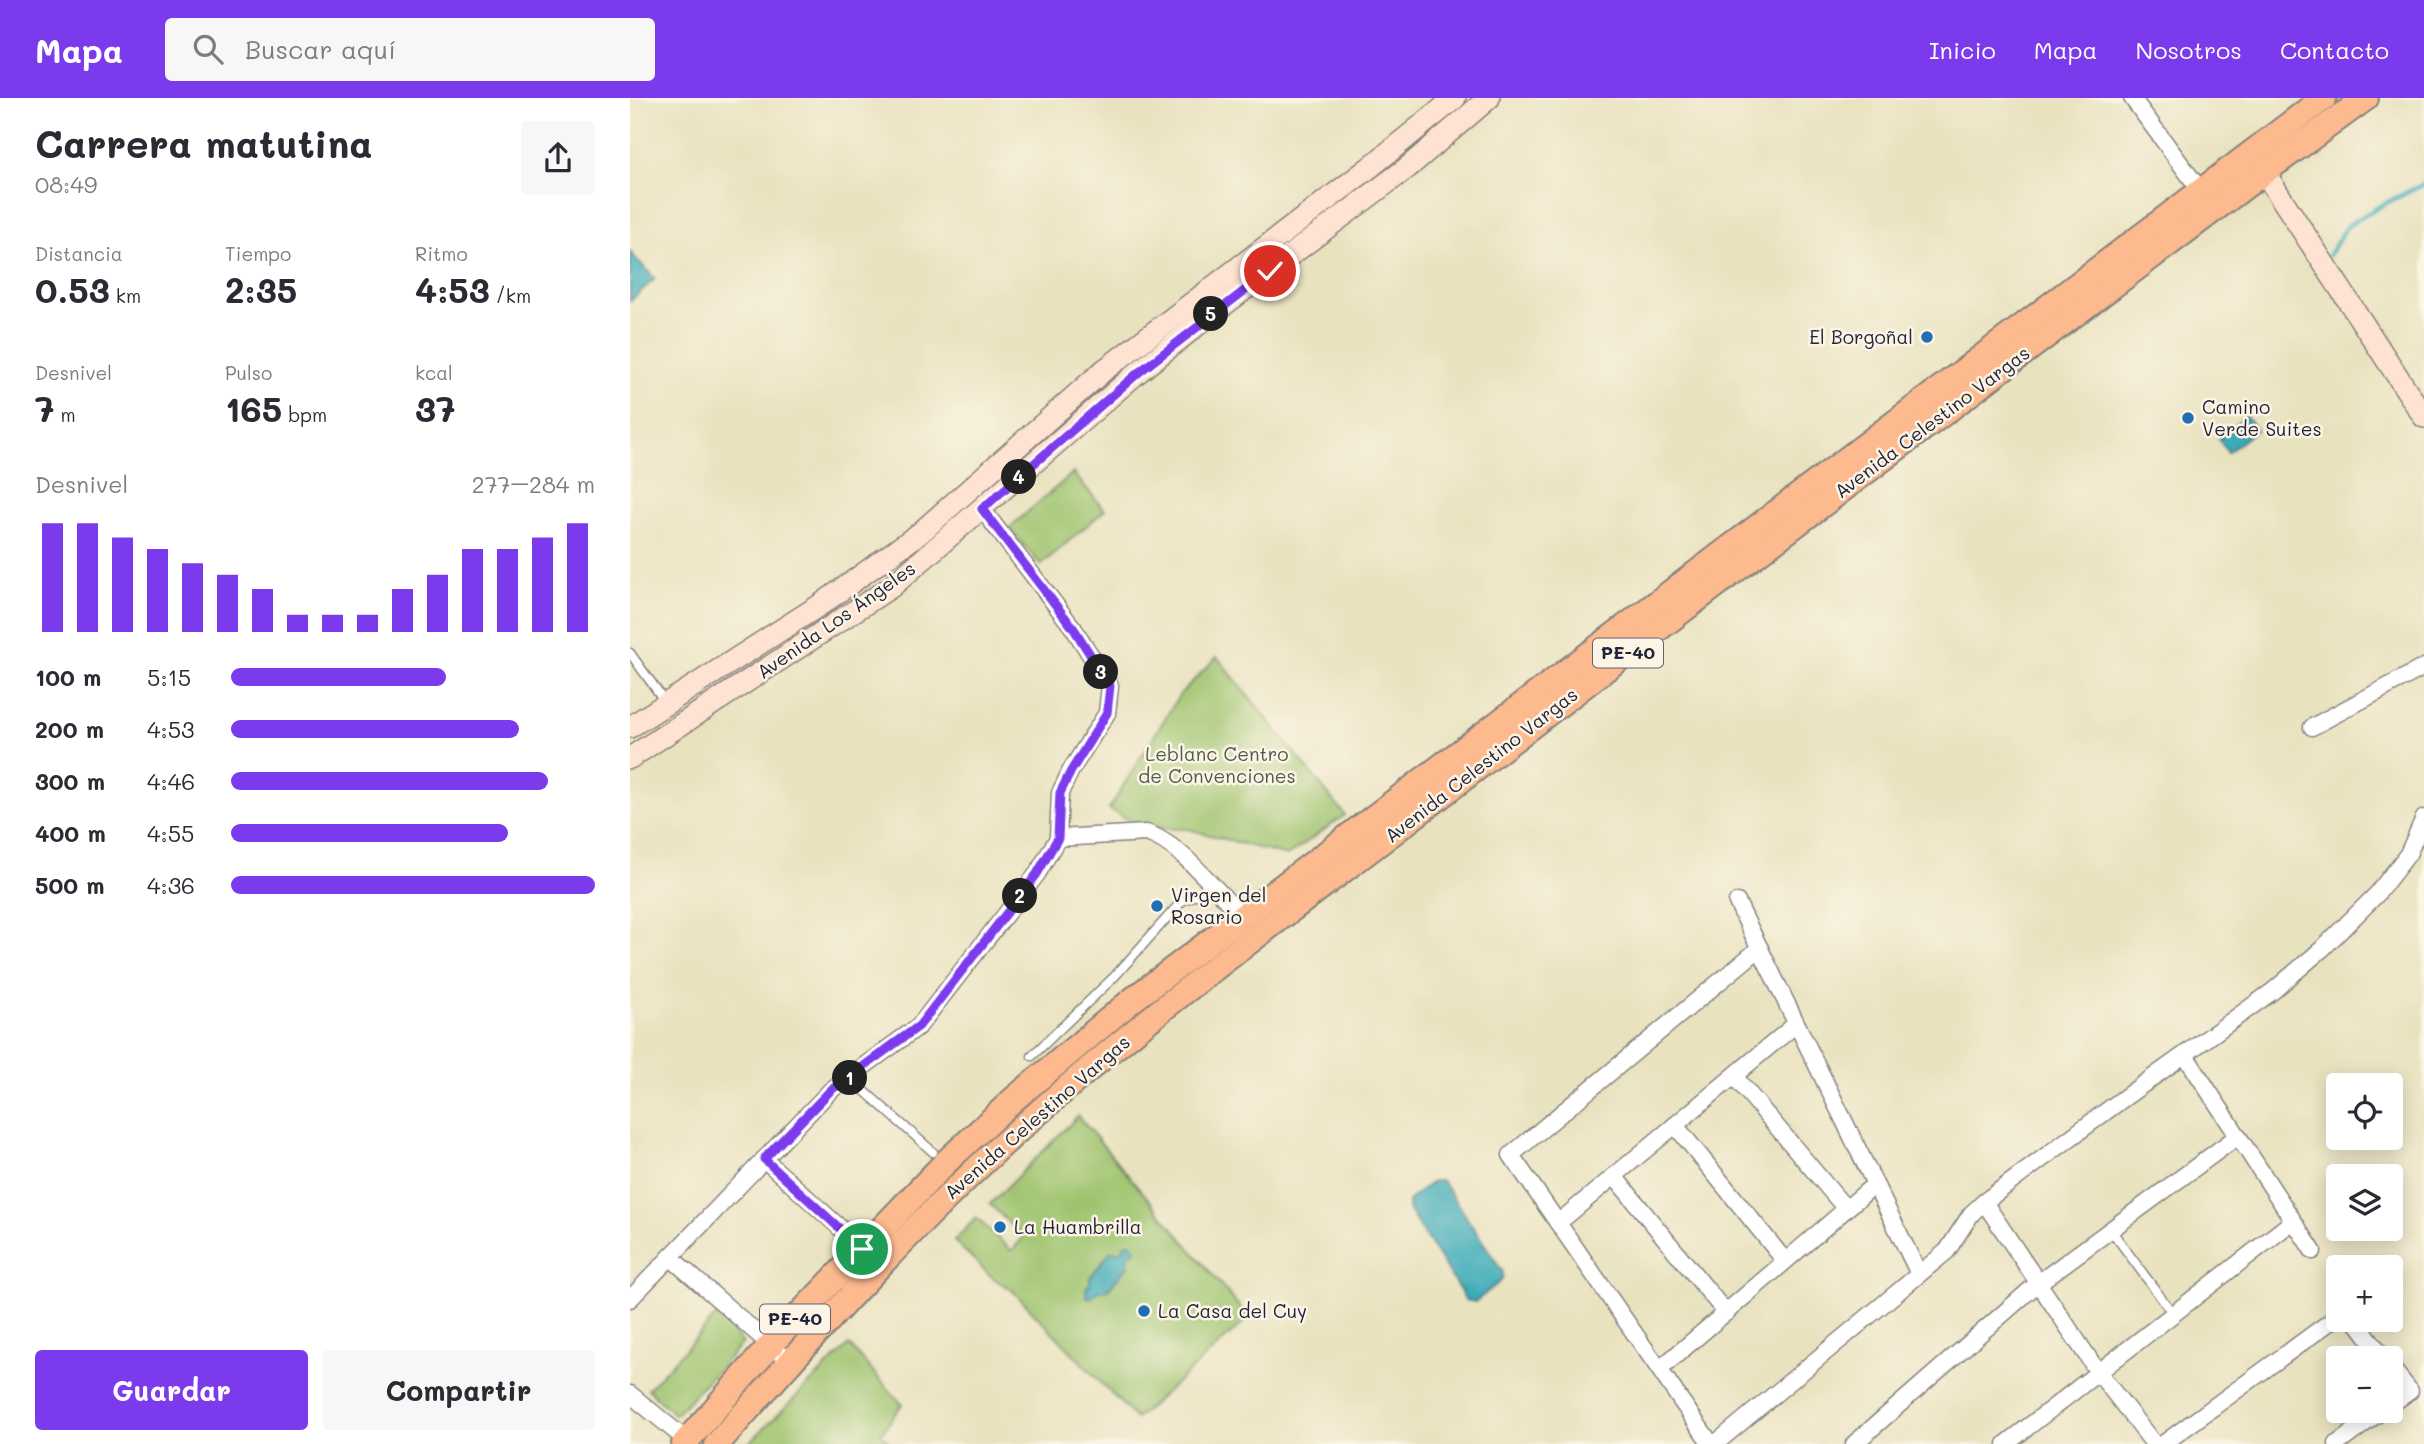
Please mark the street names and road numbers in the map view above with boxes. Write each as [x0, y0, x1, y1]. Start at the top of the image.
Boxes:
street label: Avenida Celestino Vargas [1829, 340, 2034, 503]
street label: Avenida Los Ángeles [751, 555, 920, 684]
road number: PE-40 [1593, 638, 1663, 668]
street label: Avenida Celestino Vargas [1379, 681, 1582, 848]
street label: Avenida Celestino Vargas [939, 1029, 1135, 1204]
road number: PE-40 [760, 1304, 830, 1334]

